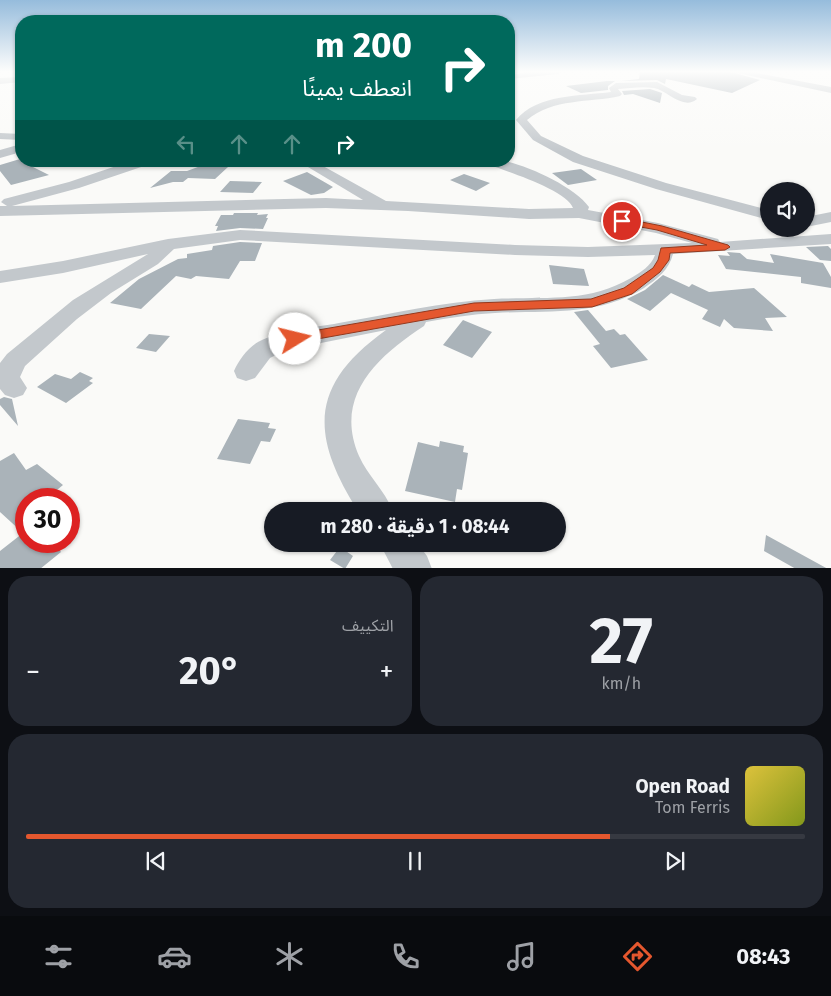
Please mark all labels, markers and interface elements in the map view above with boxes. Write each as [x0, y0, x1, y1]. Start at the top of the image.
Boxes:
text: 200 m [315, 24, 412, 66]
icon: right [430, 35, 495, 100]
text: انعطف يمينًا [302, 75, 412, 102]
icon: left [172, 130, 200, 158]
icon: ahead [225, 130, 253, 158]
icon: ahead [278, 130, 306, 158]
icon: right [331, 130, 359, 158]
map controls [760, 182, 815, 237]
button: sound [760, 182, 815, 237]
pin [601, 200, 643, 242]
icon: arrive [608, 207, 636, 235]
position arrow [268, 312, 320, 364]
speed limit sign: 30 [15, 488, 80, 553]
text: 08:44 · 1 دقيقة · 280 m [321, 515, 509, 538]
text: 27 [590, 602, 653, 680]
text: التكييف [342, 616, 394, 635]
text: 20° [179, 648, 241, 694]
text: − [26, 655, 40, 688]
text: + [380, 655, 394, 688]
text: km/h [601, 674, 641, 693]
text: Open Road [635, 775, 730, 798]
text: Tom Ferris [655, 798, 730, 817]
icon: previous [142, 847, 170, 875]
icon: pause [401, 847, 429, 875]
icon: next [661, 847, 689, 875]
icon: filters [41, 939, 76, 974]
icon: car [157, 939, 192, 974]
icon: climate [272, 939, 307, 974]
icon: phone [388, 939, 423, 974]
icon: music [504, 939, 539, 974]
icon: directions [620, 939, 655, 974]
text: 08:43 [736, 943, 791, 970]

